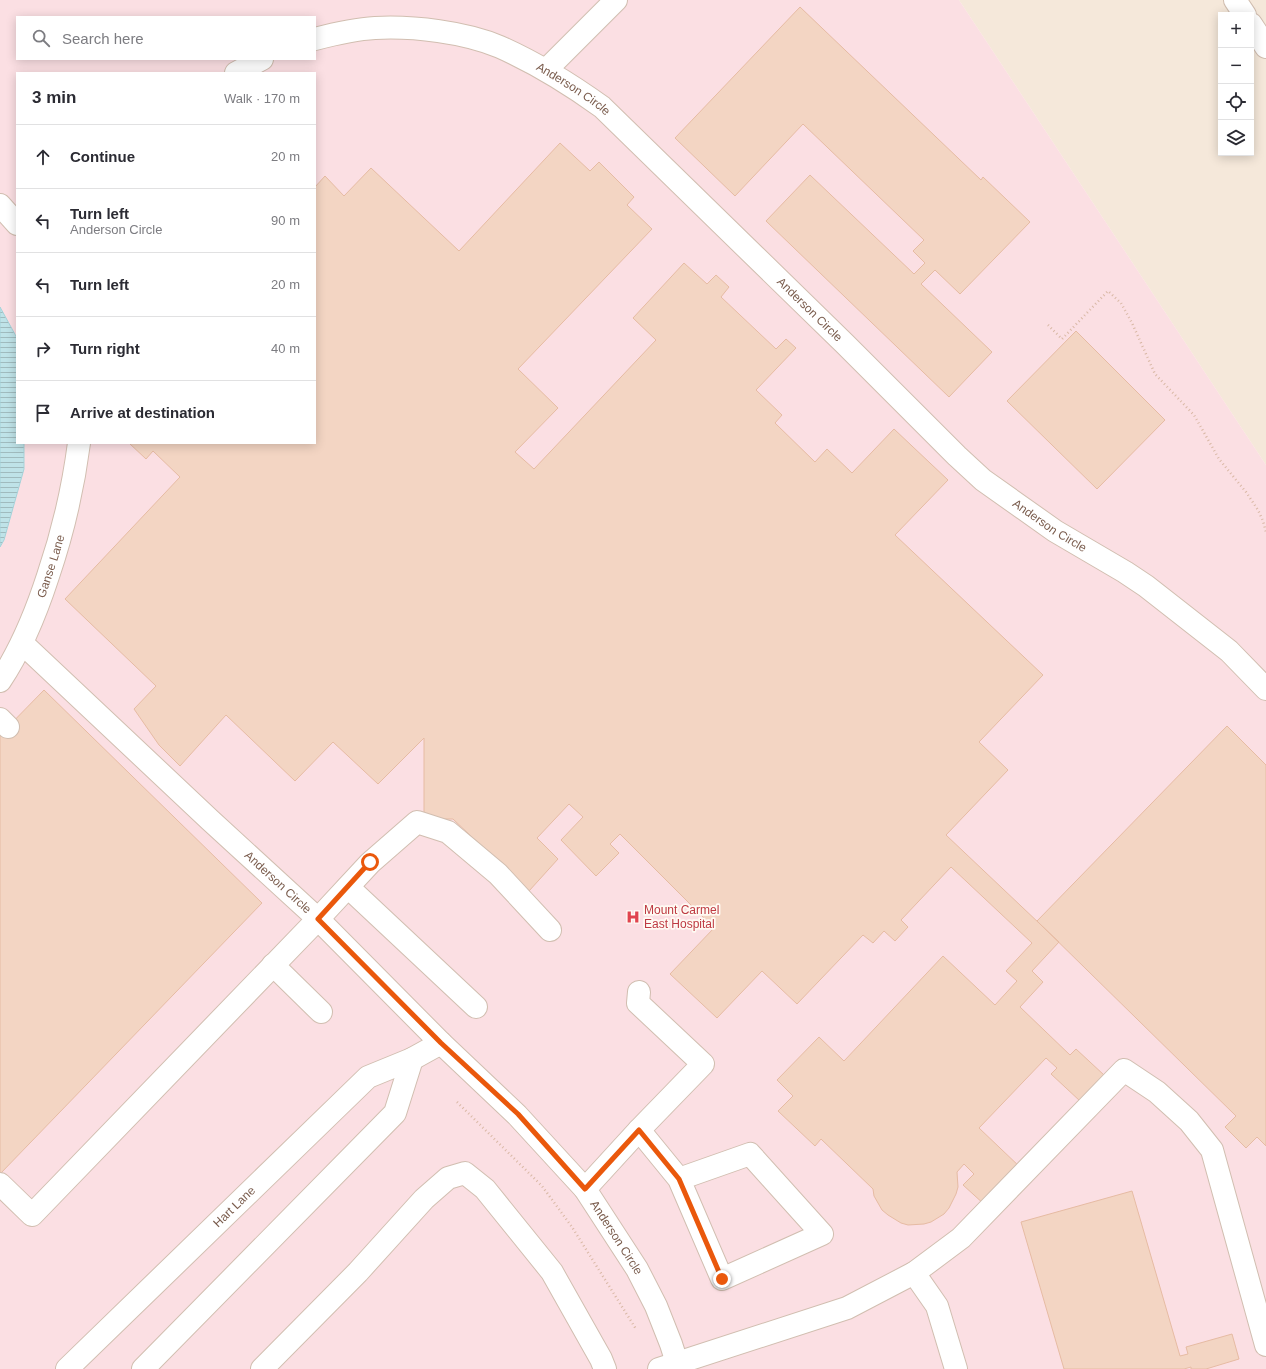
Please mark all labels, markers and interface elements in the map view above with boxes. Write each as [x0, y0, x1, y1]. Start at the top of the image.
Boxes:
map controls [1218, 12, 1254, 156]
button: + [1218, 12, 1254, 48]
search box [16, 16, 316, 60]
icon: search [30, 27, 52, 49]
text: Search here [62, 30, 144, 47]
button: − [1218, 48, 1254, 84]
street label: Anderson Circle [534, 60, 613, 118]
button: locate [1218, 84, 1254, 120]
text: 3 min [32, 88, 76, 107]
text: Walk · 170 m [224, 91, 300, 106]
button: layers [1218, 120, 1254, 156]
icon: ahead [32, 146, 54, 168]
text: Continue [70, 148, 135, 165]
text: 20 m [271, 149, 300, 164]
text: Turn left [70, 205, 129, 222]
icon: left [32, 210, 54, 232]
text: 90 m [271, 213, 300, 228]
text: Anderson Circle [70, 222, 163, 237]
icon: left [32, 274, 54, 296]
street label: Anderson Circle [774, 275, 845, 345]
text: Turn left [70, 276, 129, 293]
text: 20 m [271, 277, 300, 292]
icon: right [32, 338, 54, 360]
text: Turn right [70, 340, 140, 357]
text: 40 m [271, 341, 300, 356]
icon: arrive [32, 402, 54, 424]
text: Arrive at destination [70, 404, 215, 421]
street label: Anderson Circle [1010, 496, 1089, 555]
street label: Ganse Lane [34, 533, 67, 600]
street label: Anderson Circle [242, 848, 314, 917]
route start [361, 853, 379, 871]
place label: Mount Carmel East Hospital [644, 903, 719, 931]
hospital icon: Mount Carmel East Hospital [625, 909, 641, 925]
street label: Hart Lane [210, 1183, 258, 1230]
street label: Anderson Circle [587, 1198, 646, 1277]
route end [713, 1270, 731, 1288]

